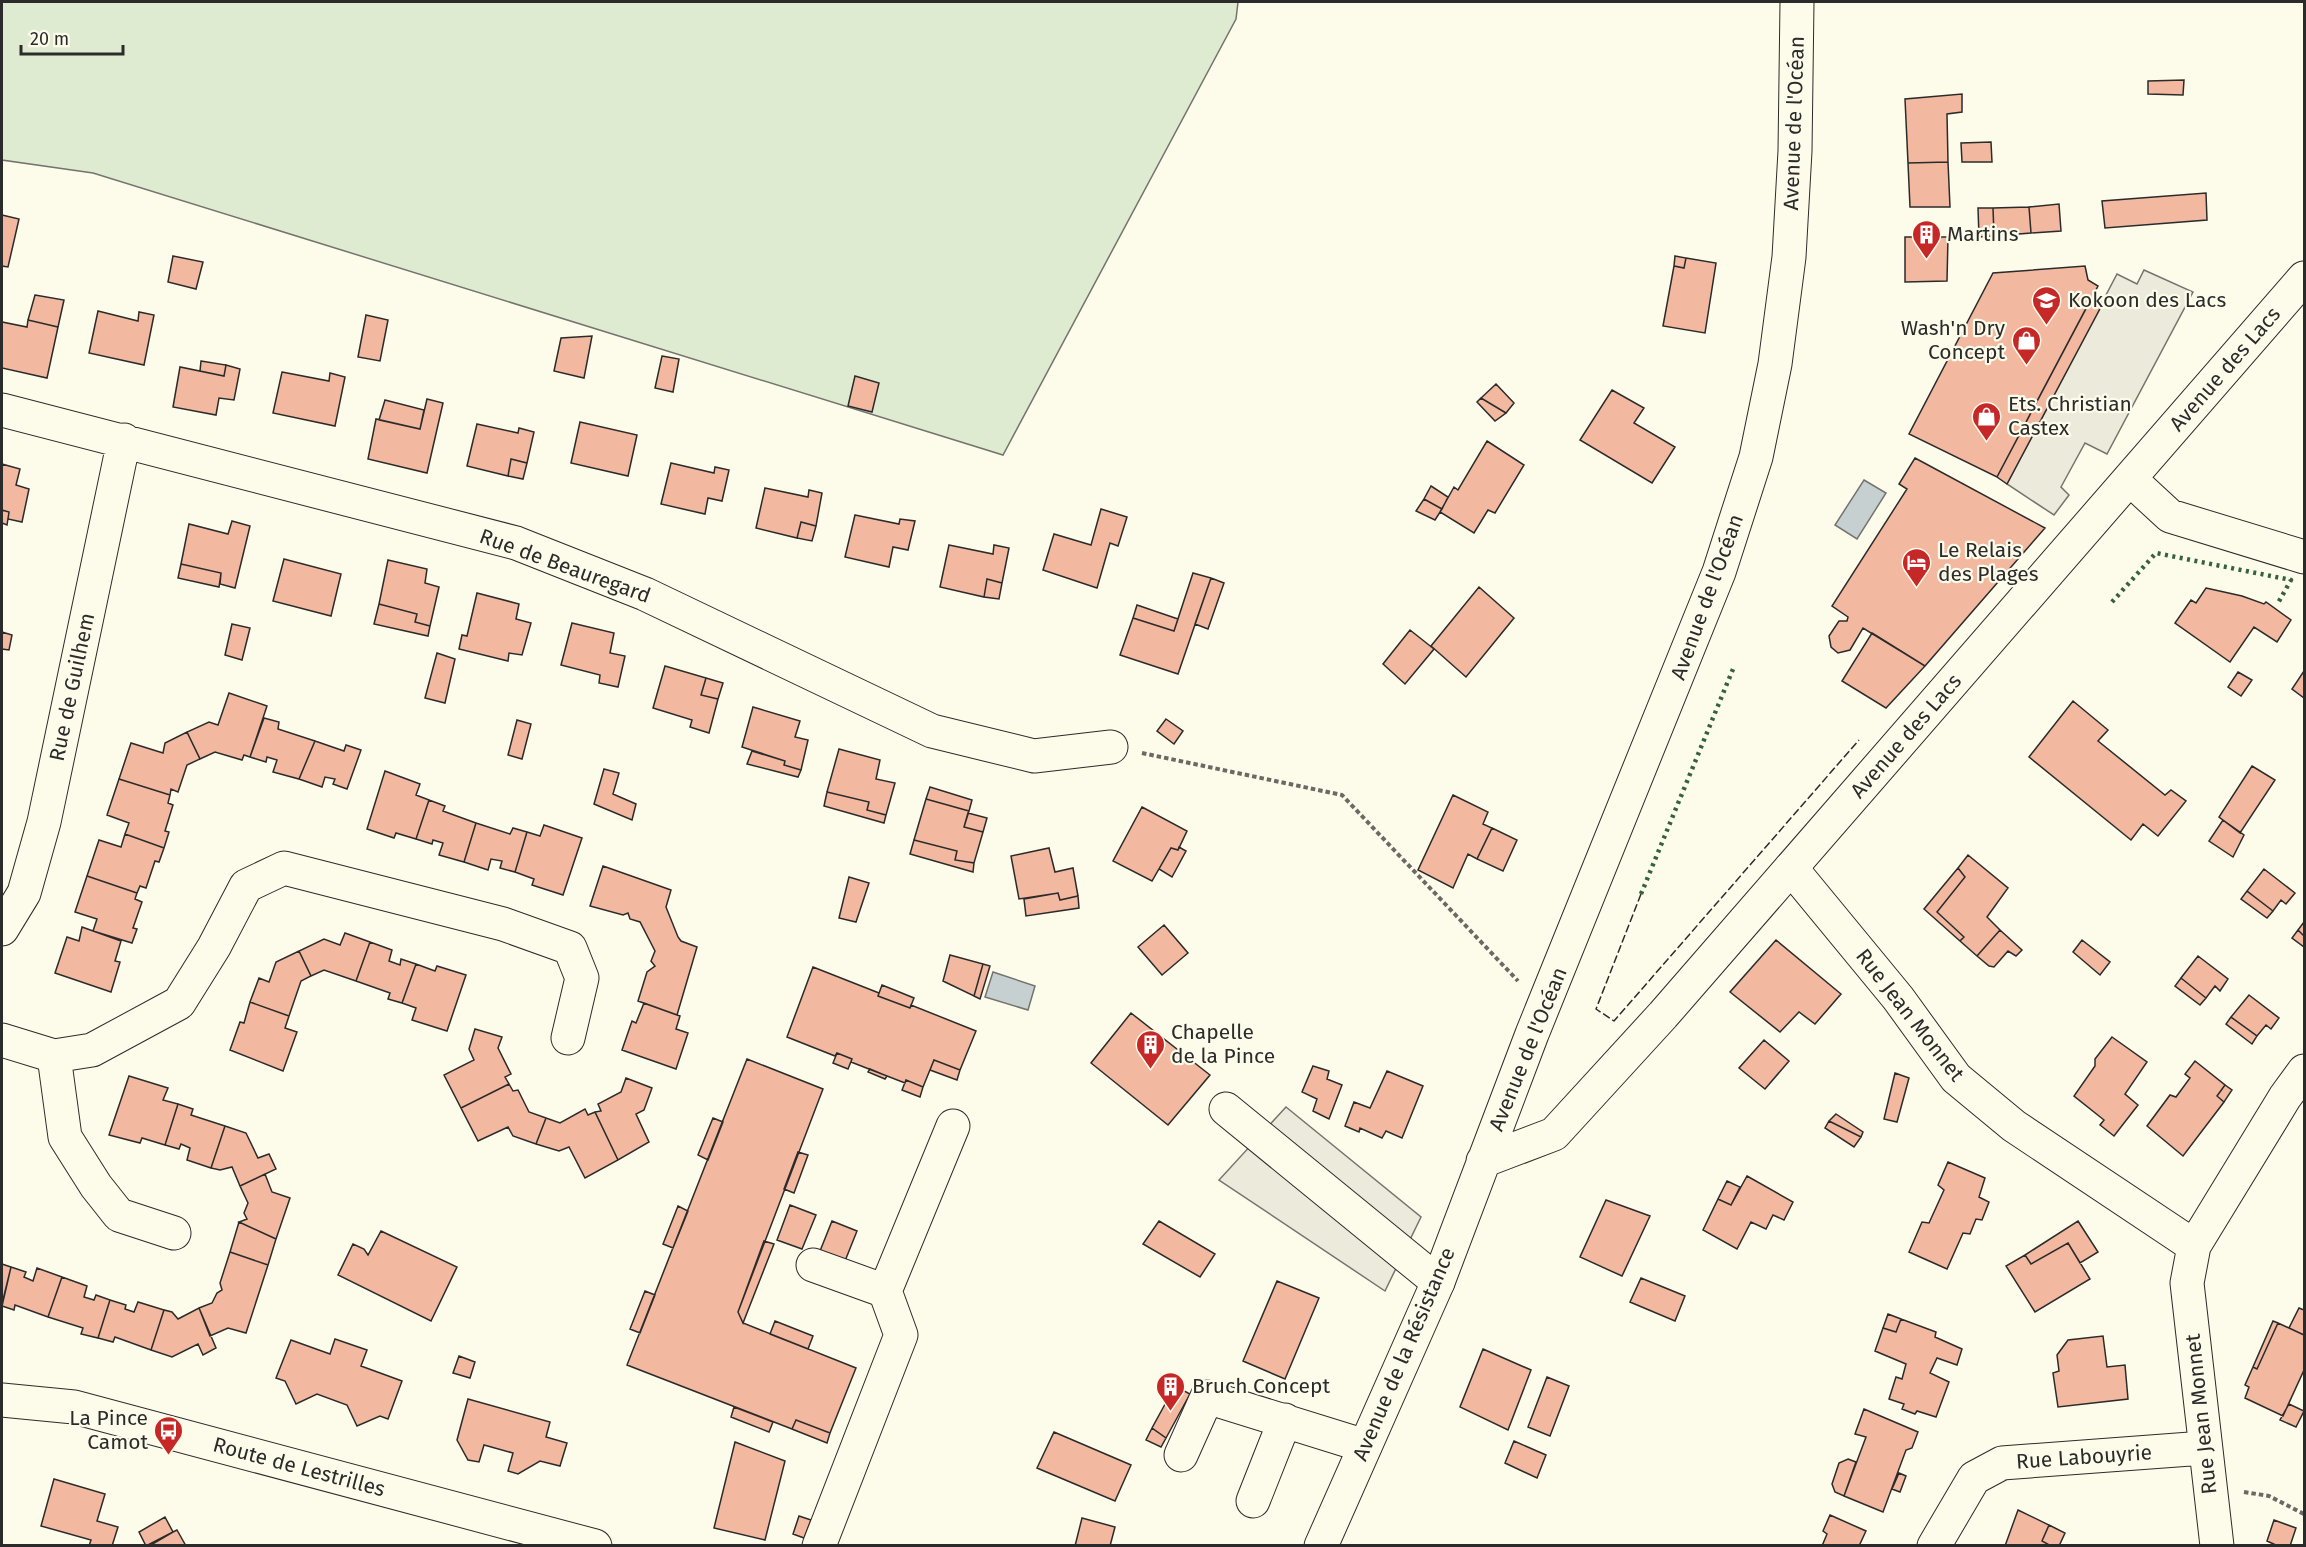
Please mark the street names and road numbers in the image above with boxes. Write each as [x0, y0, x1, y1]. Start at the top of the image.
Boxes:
street label: Avenue de l'Océan [1778, 35, 1810, 211]
street label: Avenue des Lacs [2164, 301, 2286, 436]
street label: Avenue de l'Océan [1665, 511, 1749, 683]
street label: Rue de Beauregard [476, 523, 654, 609]
street label: Rue de Guilhem [44, 611, 100, 763]
street label: Avenue des Lacs [1845, 668, 1967, 803]
street label: Rue Jean Monnet [1850, 944, 1970, 1087]
street label: Avenue de l'Océan [1483, 963, 1573, 1135]
street label: Avenue de la Résistance [1347, 1243, 1461, 1465]
street label: Rue Jean Monnet [2180, 1332, 2222, 1495]
street label: Route de Lestrilles [210, 1432, 388, 1503]
street label: Rue Labouyrie [2015, 1439, 2153, 1475]

